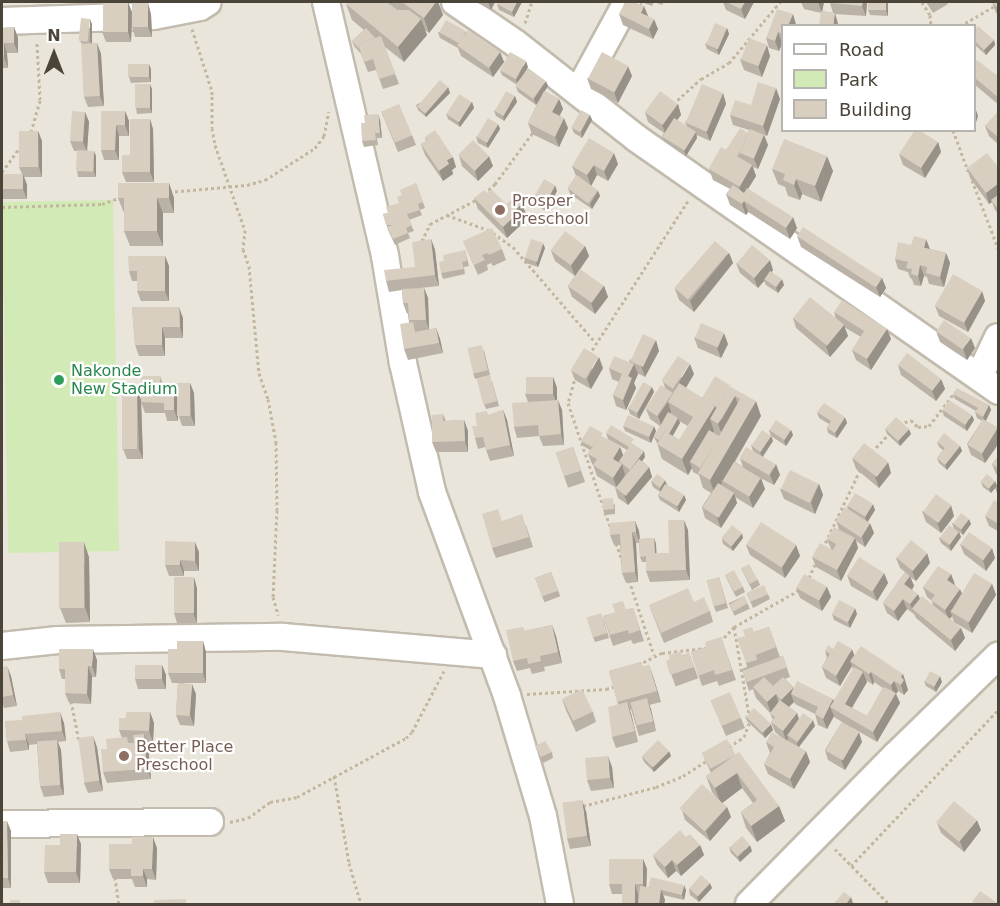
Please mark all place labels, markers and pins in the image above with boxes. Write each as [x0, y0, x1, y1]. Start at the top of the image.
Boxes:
place label: Prosper Preschool [512, 191, 589, 229]
marker: Prosper Preschool [493, 203, 507, 217]
place label: Nakonde New Stadium [71, 361, 178, 399]
marker: Nakonde New Stadium [52, 373, 66, 387]
place label: Better Place Preschool [136, 737, 233, 775]
marker: Better Place Preschool [117, 749, 131, 763]

